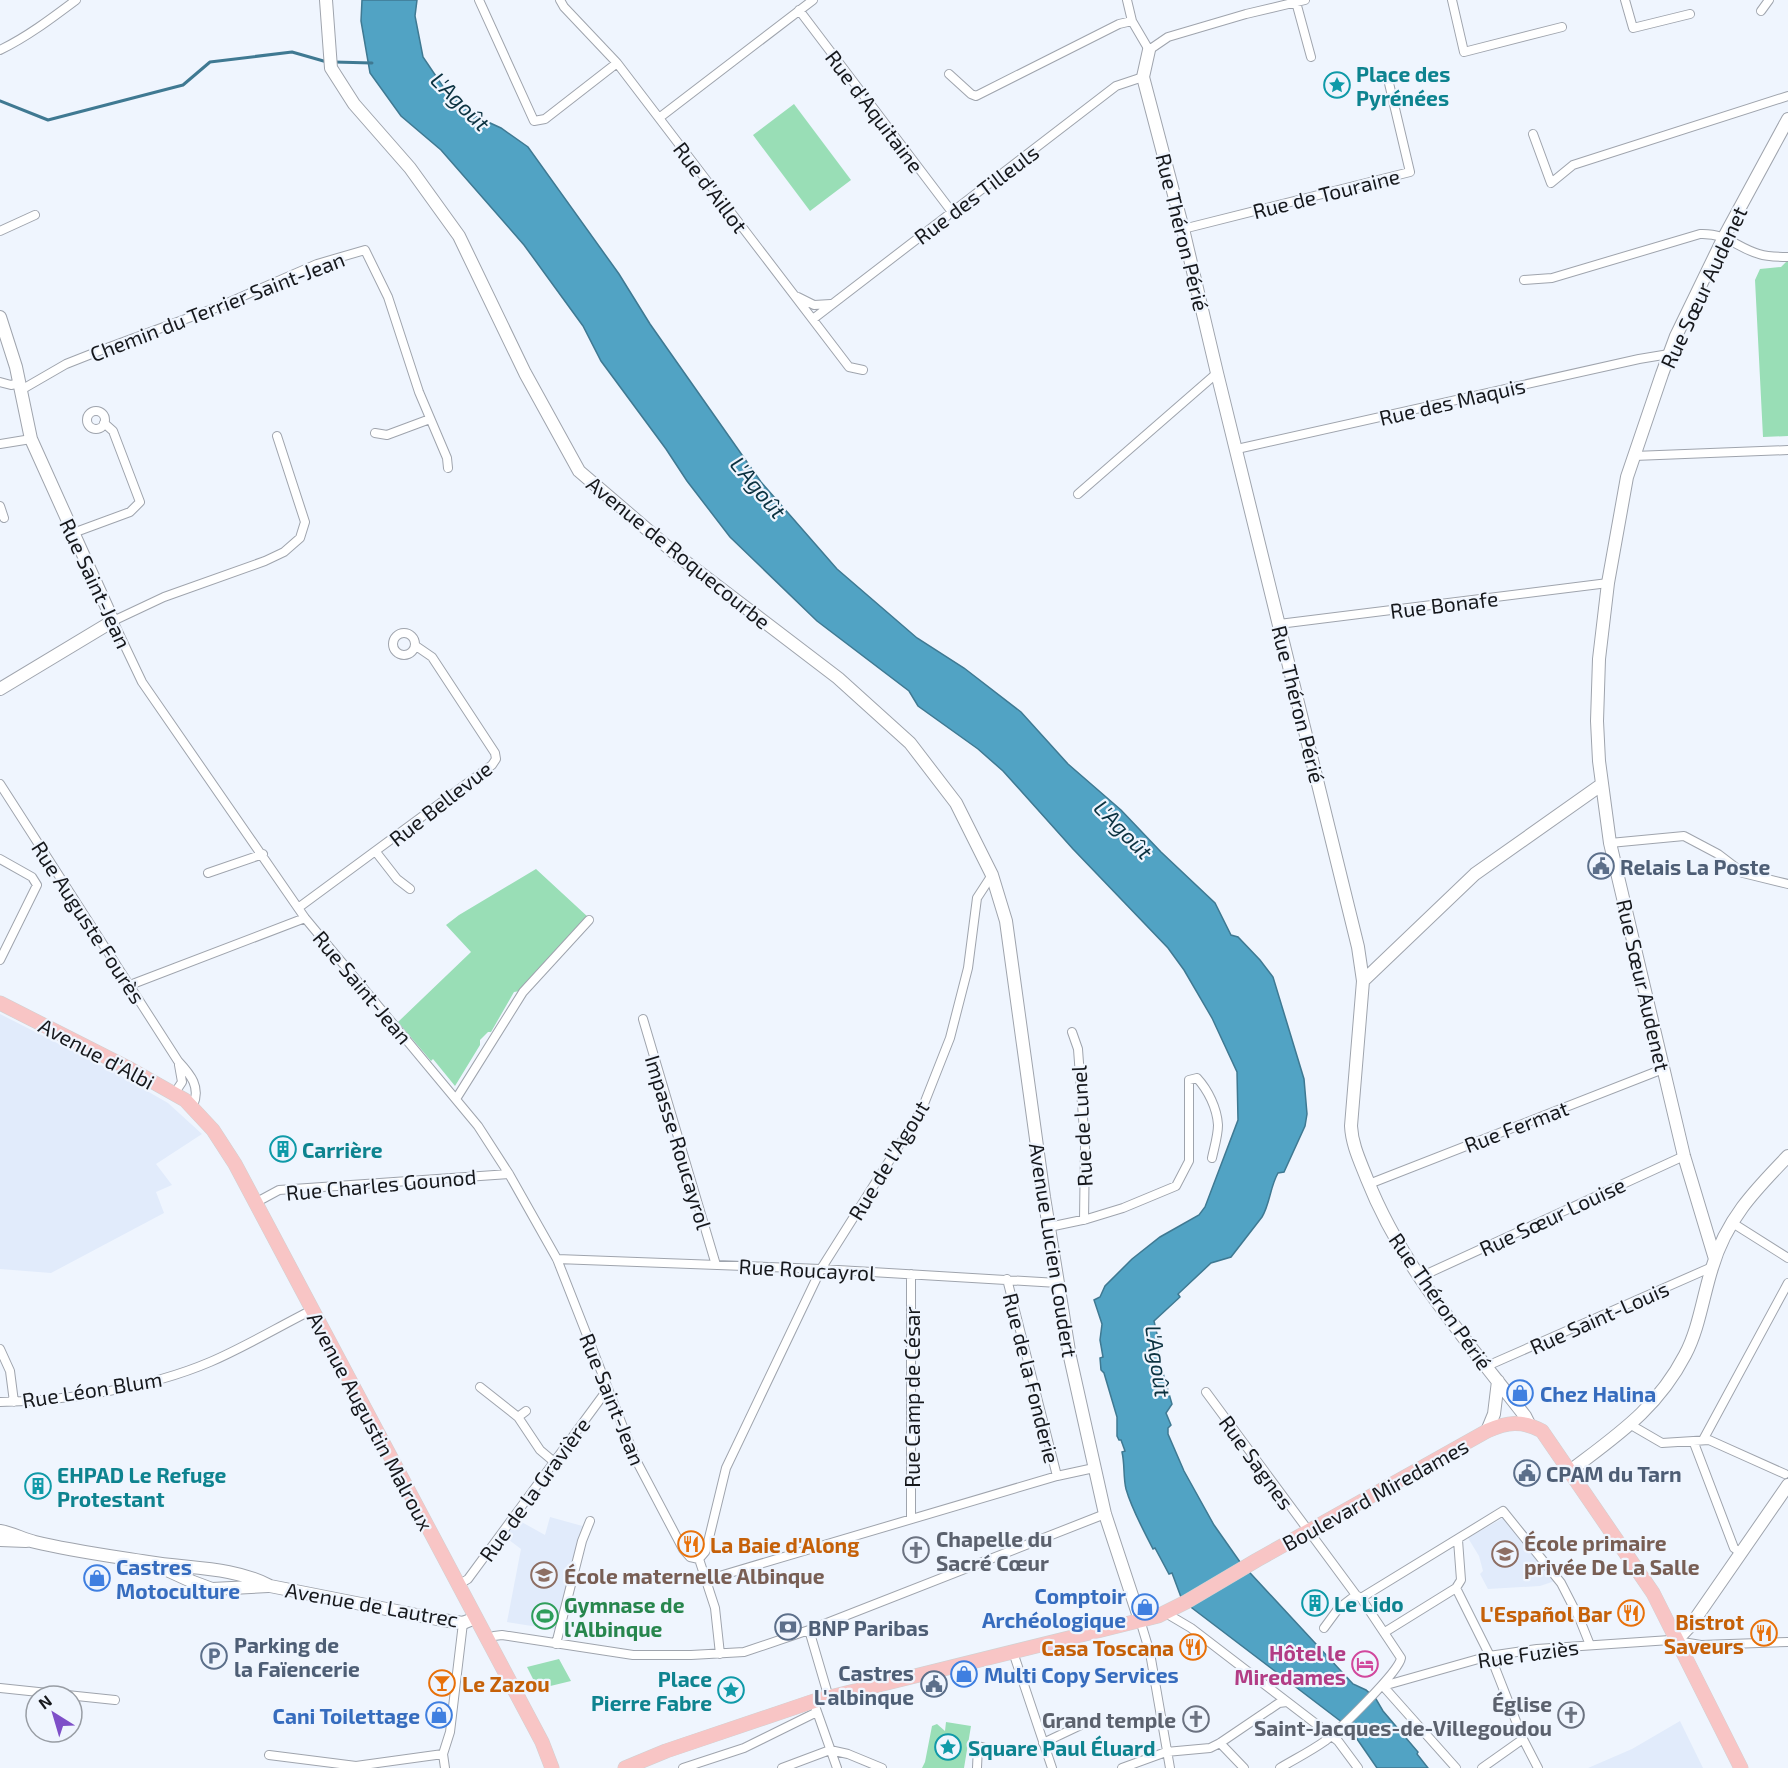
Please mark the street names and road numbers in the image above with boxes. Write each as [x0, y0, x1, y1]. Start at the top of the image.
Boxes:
street label: Rue d'Aquitaine [821, 45, 929, 177]
street label: Rue d'Aillot [669, 137, 753, 237]
street label: Rue des Tilleuls [909, 139, 1043, 249]
street label: Rue Théron Périé [1151, 151, 1215, 313]
street label: Rue de Touraine [1250, 163, 1402, 223]
street label: Rue Sœur Audenet [1655, 202, 1751, 372]
street label: Chemin du Terrier Saint-Jean [86, 246, 348, 366]
street label: Rue des Maquis [1376, 372, 1528, 430]
street label: Avenue de Roquecourbe [582, 470, 776, 634]
street label: Rue Saint-Jean [55, 514, 137, 652]
street label: Rue Bonafe [1389, 585, 1499, 623]
street label: Rue Théron Périé [1267, 623, 1331, 785]
street label: Rue Bellevue [384, 755, 496, 851]
street label: Rue Auguste Fourès [27, 836, 151, 1008]
street label: Rue Sœur Audenet [1612, 897, 1676, 1073]
street label: Rue Saint-Jean [308, 925, 418, 1049]
street label: Avenue d'Albi [35, 1012, 159, 1094]
street label: Impasse Roucayrol [641, 1052, 718, 1233]
street label: Rue de Lunel [1065, 1064, 1097, 1187]
street label: Rue Fermat [1460, 1095, 1572, 1157]
street label: Rue de l'Agout [843, 1096, 933, 1224]
street label: Avenue Lucien Coudert [1025, 1141, 1083, 1359]
street label: Rue Charles Gounod [285, 1163, 477, 1205]
street label: Rue Sœur Louise [1475, 1171, 1629, 1261]
street label: Rue Théron Périé [1384, 1228, 1498, 1374]
street label: Rue Roucayrol [738, 1253, 877, 1285]
street label: Rue Saint-Louis [1526, 1275, 1672, 1359]
street label: Rue de la Fonderie [999, 1290, 1065, 1466]
street label: Rue Camp de César [899, 1306, 924, 1488]
street label: Avenue Augustin Malroux [303, 1308, 439, 1534]
street label: Rue Saint-Jean [575, 1329, 651, 1469]
street label: Rue Léon Blum [20, 1366, 164, 1412]
street label: Rue Sagnes [1215, 1410, 1299, 1514]
street label: Rue de la Gravière [473, 1412, 595, 1566]
street label: Boulevard Miredames [1278, 1432, 1472, 1556]
street label: Avenue de Lautrec [284, 1576, 460, 1632]
street label: Rue Fuziès [1476, 1634, 1580, 1672]

